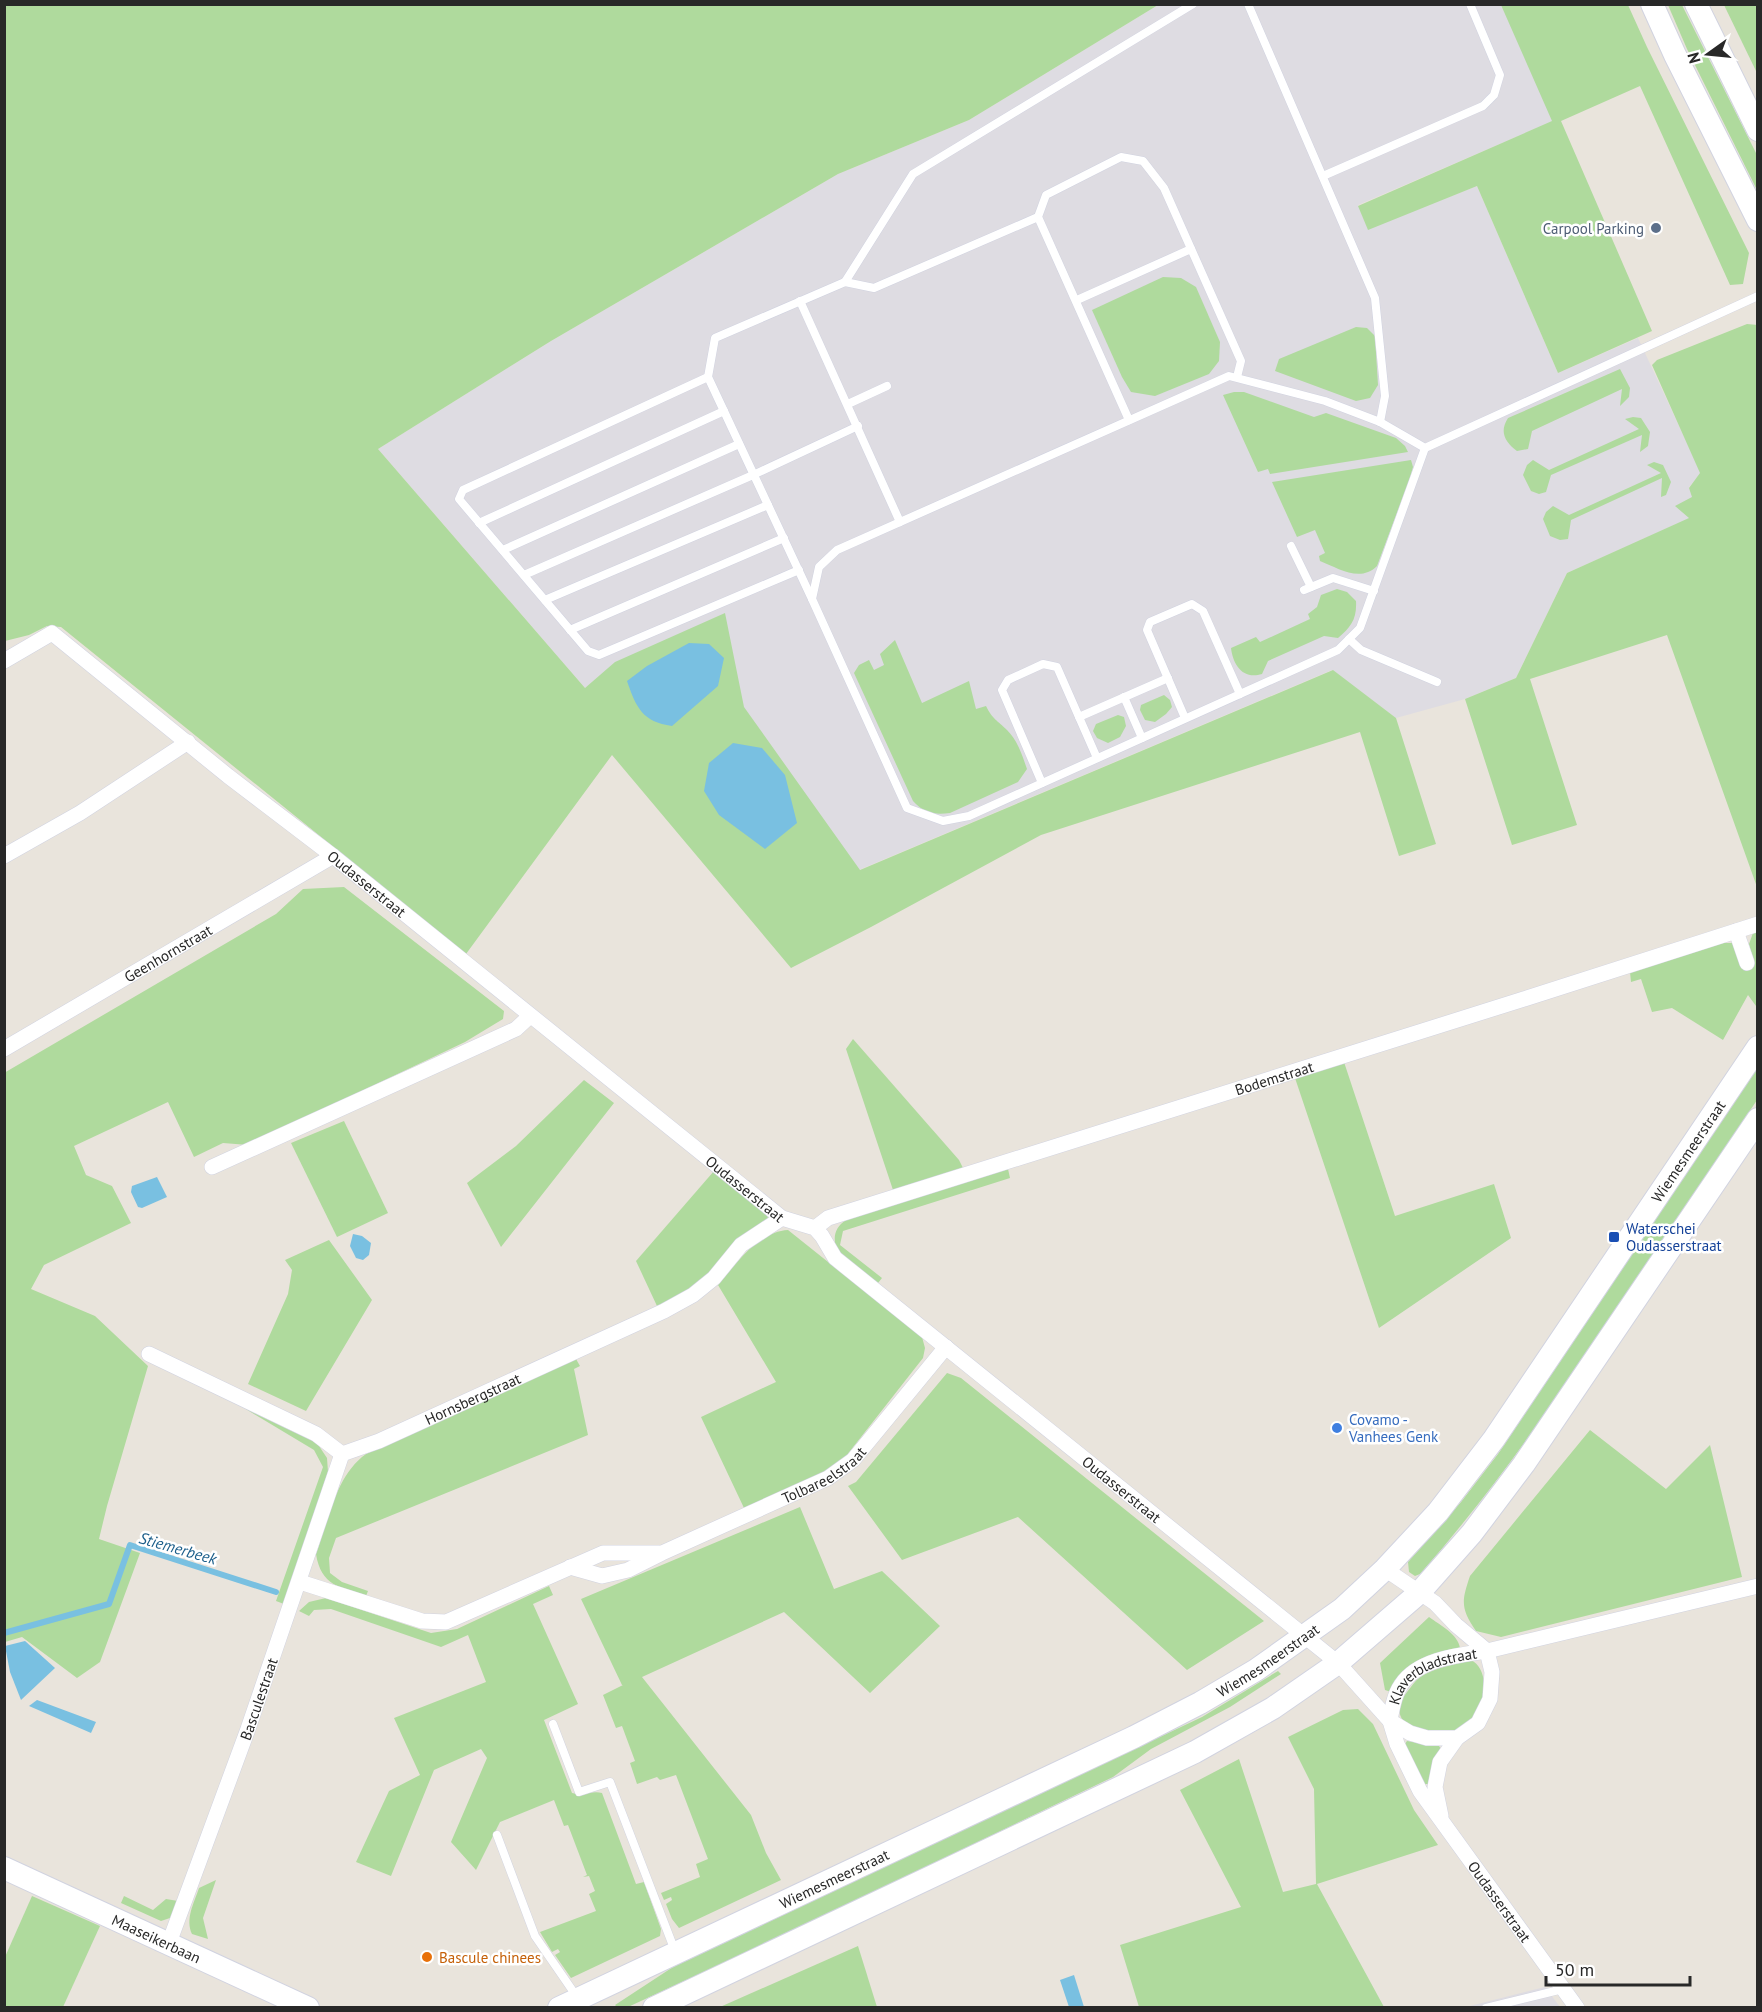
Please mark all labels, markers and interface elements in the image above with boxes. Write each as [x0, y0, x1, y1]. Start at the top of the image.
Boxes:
north arrow [1678, 24, 1738, 84]
text: N [1682, 50, 1705, 66]
place label: Carpool Parking [1543, 219, 1644, 238]
marker: Carpool Parking [1649, 221, 1663, 235]
street label: Oudasserstraat [324, 846, 410, 921]
street label: Geenhornstraat [121, 920, 215, 986]
street label: Bodemstraat [1232, 1056, 1316, 1099]
street label: Wiemesmeerstraat [1647, 1096, 1729, 1206]
street label: Oudasserstraat [702, 1151, 789, 1226]
place label: Waterschei Oudasserstraat [1626, 1219, 1722, 1255]
marker: Waterschei Oudasserstraat [1607, 1230, 1621, 1244]
street label: Hornsbergstraat [422, 1368, 523, 1428]
place label: Covamo - Vanhees Genk [1348, 1410, 1439, 1446]
marker: Covamo - Vanhees Genk [1330, 1421, 1344, 1435]
street label: Tolbareelstraat [779, 1442, 870, 1507]
street label: Oudasserstraat [1079, 1451, 1165, 1526]
water label: Stiemerbeek [137, 1527, 220, 1569]
street label: Wiemesmeerstraat [1213, 1619, 1322, 1701]
street label: Klaverbladstraat [1384, 1643, 1478, 1707]
street label: Basculestraat [235, 1655, 281, 1743]
street label: Wiemesmeerstraat [776, 1844, 892, 1912]
street label: Oudasserstraat [1464, 1857, 1536, 1946]
street label: Maaseikerbaan [109, 1910, 204, 1967]
place label: Bascule chinees [439, 1948, 541, 1967]
scale bar [1546, 1949, 1690, 1987]
marker: Bascule chinees [420, 1950, 434, 1964]
text: 50 m [1555, 1958, 1594, 1981]

